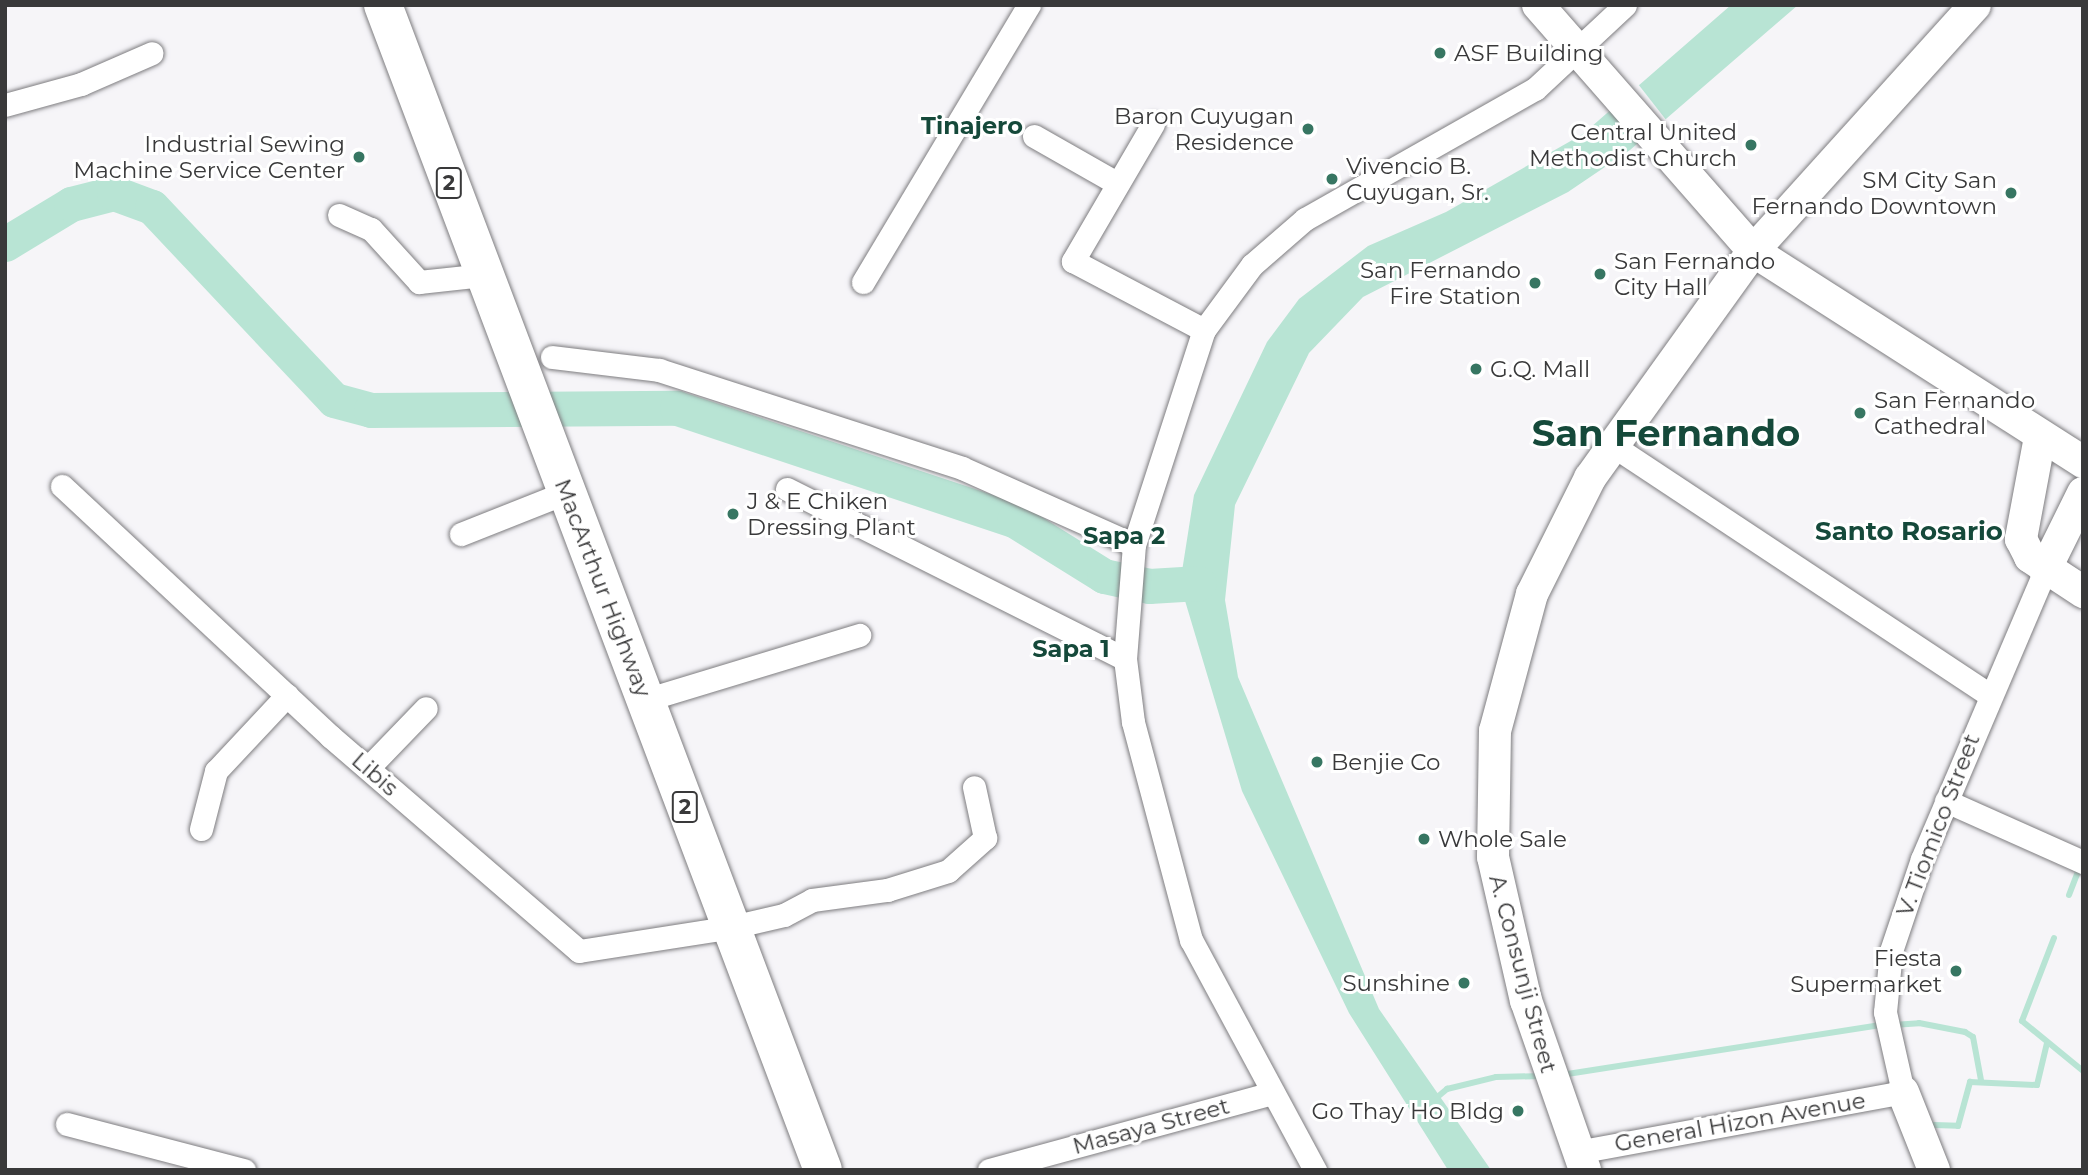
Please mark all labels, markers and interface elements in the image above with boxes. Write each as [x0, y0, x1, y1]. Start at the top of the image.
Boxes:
place label: ASF Building [1454, 39, 1603, 67]
marker: ASF Building [1432, 45, 1448, 61]
place label: Baron Cuyugan Residence [1114, 102, 1294, 156]
district label: Tinajero [921, 112, 1023, 140]
place label: Central United Methodist Church [1529, 118, 1737, 172]
marker: Baron Cuyugan Residence [1300, 121, 1316, 137]
place label: Industrial Sewing Machine Service Center [73, 130, 345, 184]
marker: Central United Methodist Church [1743, 137, 1759, 153]
marker: Industrial Sewing Machine Service Center [351, 149, 367, 165]
place label: Vivencio B. Cuyugan, Sr. [1346, 152, 1489, 206]
road number: 2 [435, 166, 463, 200]
place label: SM City San Fernando Downtown [1752, 166, 1997, 220]
marker: Vivencio B. Cuyugan, Sr. [1324, 171, 1340, 187]
marker: SM City San Fernando Downtown [2003, 185, 2019, 201]
place label: San Fernando City Hall [1614, 247, 1775, 301]
place label: San Fernando Fire Station [1360, 256, 1521, 310]
marker: San Fernando City Hall [1592, 266, 1608, 282]
marker: San Fernando Fire Station [1527, 275, 1543, 291]
place label: G.Q. Mall [1490, 355, 1590, 383]
marker: G.Q. Mall [1468, 361, 1484, 377]
place label: San Fernando Cathedral [1874, 386, 2035, 440]
marker: San Fernando Cathedral [1852, 405, 1868, 421]
district label: San Fernando [1532, 411, 1800, 455]
street label: MacArthur Highway [549, 475, 657, 701]
place label: J & E Chiken Dressing Plant [747, 487, 916, 541]
marker: J & E Chiken Dressing Plant [725, 506, 741, 522]
district label: Santo Rosario [1815, 516, 2003, 548]
district label: Sapa 2 [1083, 522, 1165, 550]
district label: Sapa 1 [1032, 635, 1110, 663]
street label: V. Tiomico Street [1890, 730, 1986, 920]
street label: Libis [346, 746, 404, 802]
place label: Benjie Co [1331, 748, 1440, 776]
marker: Benjie Co [1309, 754, 1325, 770]
road number: 2 [671, 790, 699, 824]
place label: Whole Sale [1438, 825, 1567, 853]
marker: Whole Sale [1416, 831, 1432, 847]
street label: A. Consunji Street [1483, 872, 1563, 1076]
place label: Fiesta Supermarket [1790, 944, 1942, 998]
marker: Fiesta Supermarket [1948, 963, 1964, 979]
place label: Sunshine [1342, 969, 1450, 997]
marker: Sunshine [1456, 975, 1472, 991]
street label: General Hizon Avenue [1612, 1086, 1868, 1158]
street label: Masaya Street [1070, 1092, 1232, 1160]
place label: Go Thay Ho Bldg [1311, 1097, 1504, 1125]
marker: Go Thay Ho Bldg [1510, 1103, 1526, 1119]

